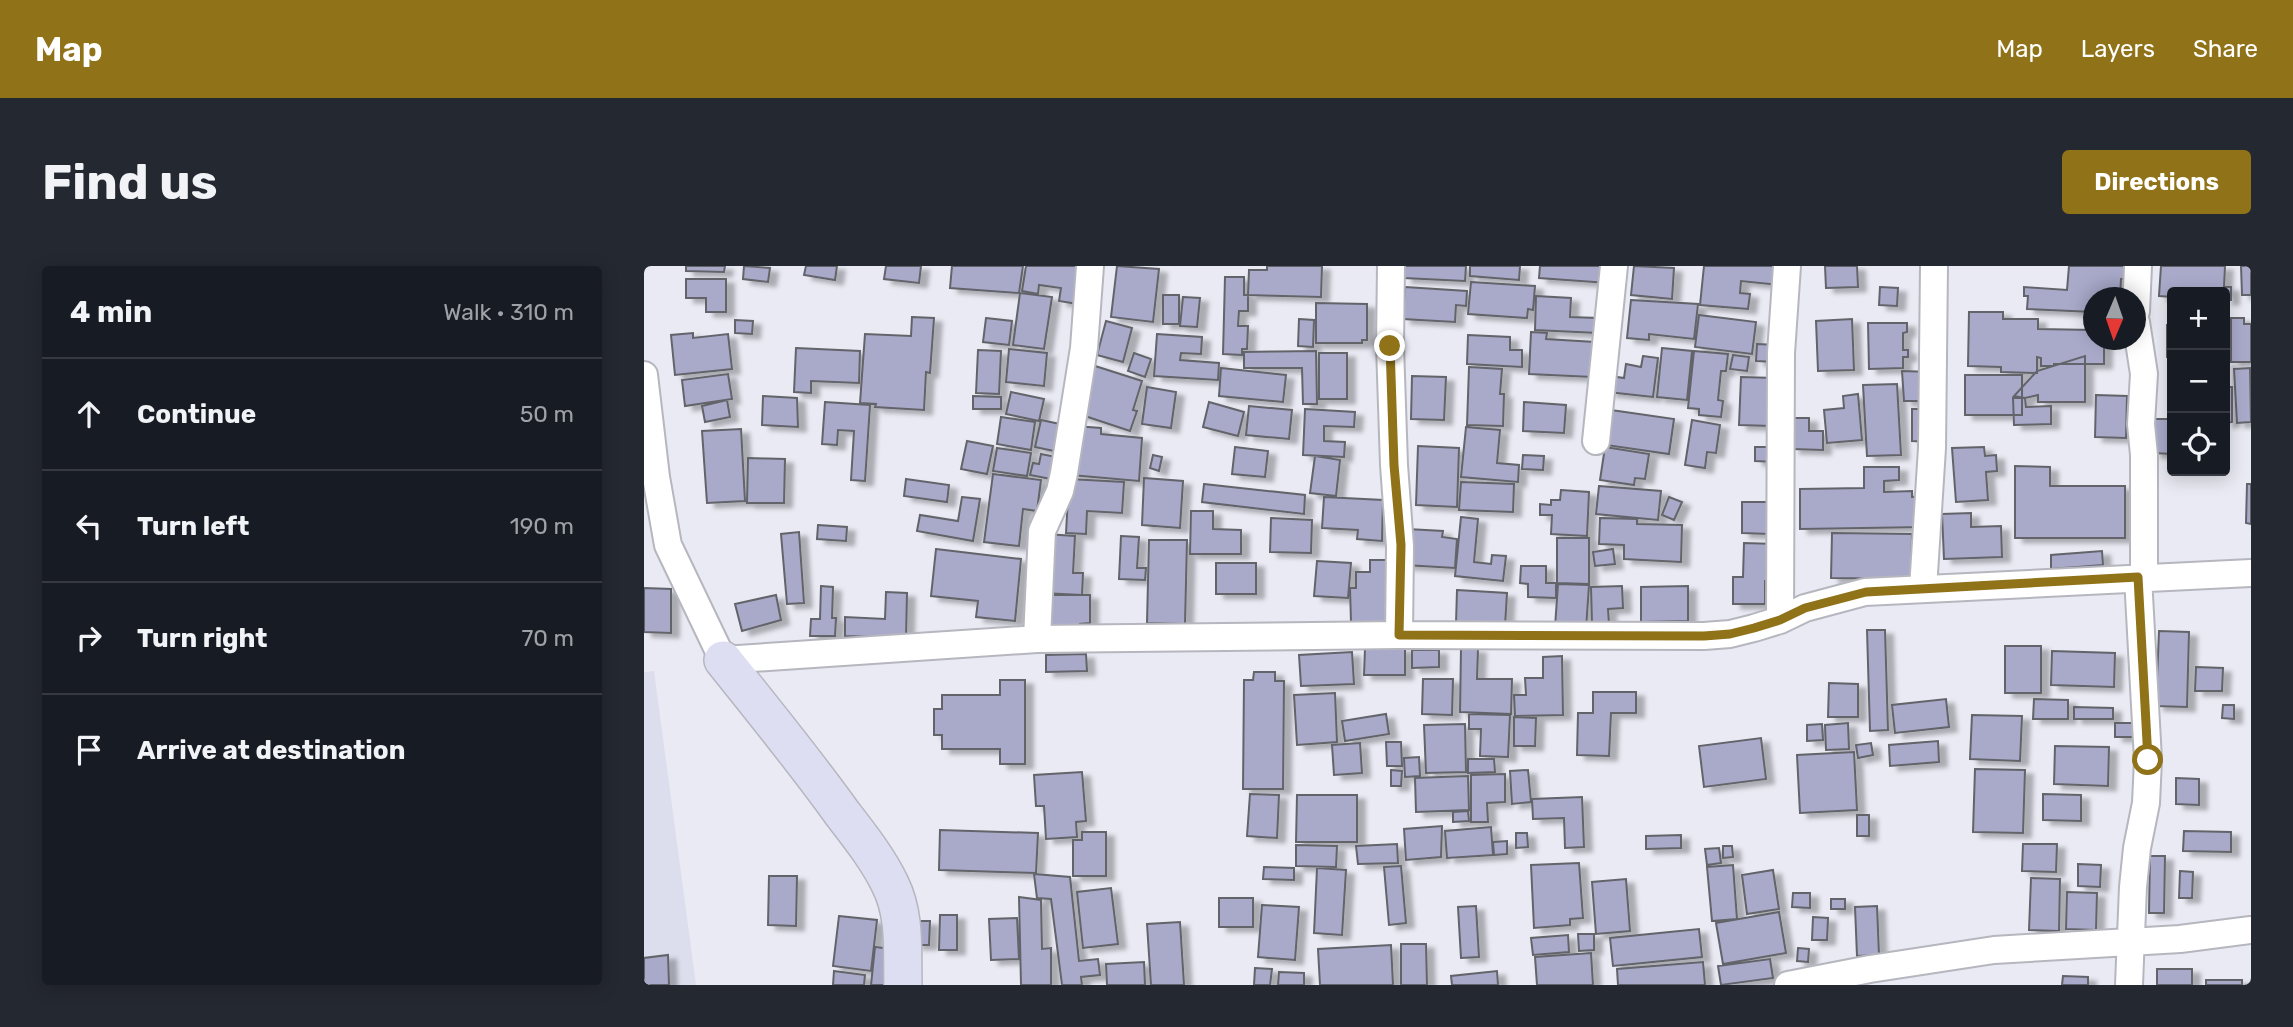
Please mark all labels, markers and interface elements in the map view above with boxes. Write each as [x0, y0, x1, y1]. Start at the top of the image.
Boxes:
text: Map [35, 30, 103, 69]
text: Map [1996, 35, 2043, 63]
text: Layers [2081, 35, 2155, 63]
text: Share [2193, 35, 2258, 63]
button: Directions [2062, 150, 2251, 214]
text: Find us [42, 153, 218, 211]
north arrow [2083, 287, 2146, 350]
map controls [2167, 287, 2230, 476]
button: + [2167, 287, 2230, 350]
text: 4 min [70, 294, 152, 330]
text: Walk · 310 m [443, 298, 574, 326]
route end [1374, 330, 1405, 361]
button: − [2167, 350, 2230, 413]
icon: ahead [70, 395, 108, 433]
text: Continue [137, 399, 256, 430]
text: 50 m [520, 400, 574, 428]
button: locate [2167, 413, 2230, 476]
icon: left [70, 507, 108, 545]
text: Turn left [137, 511, 249, 542]
text: 190 m [510, 512, 574, 540]
icon: right [70, 619, 108, 657]
text: Turn right [137, 623, 267, 654]
text: 70 m [522, 624, 574, 652]
icon: arrive [70, 731, 108, 769]
text: Arrive at destination [137, 735, 405, 766]
route start [2132, 744, 2163, 775]

